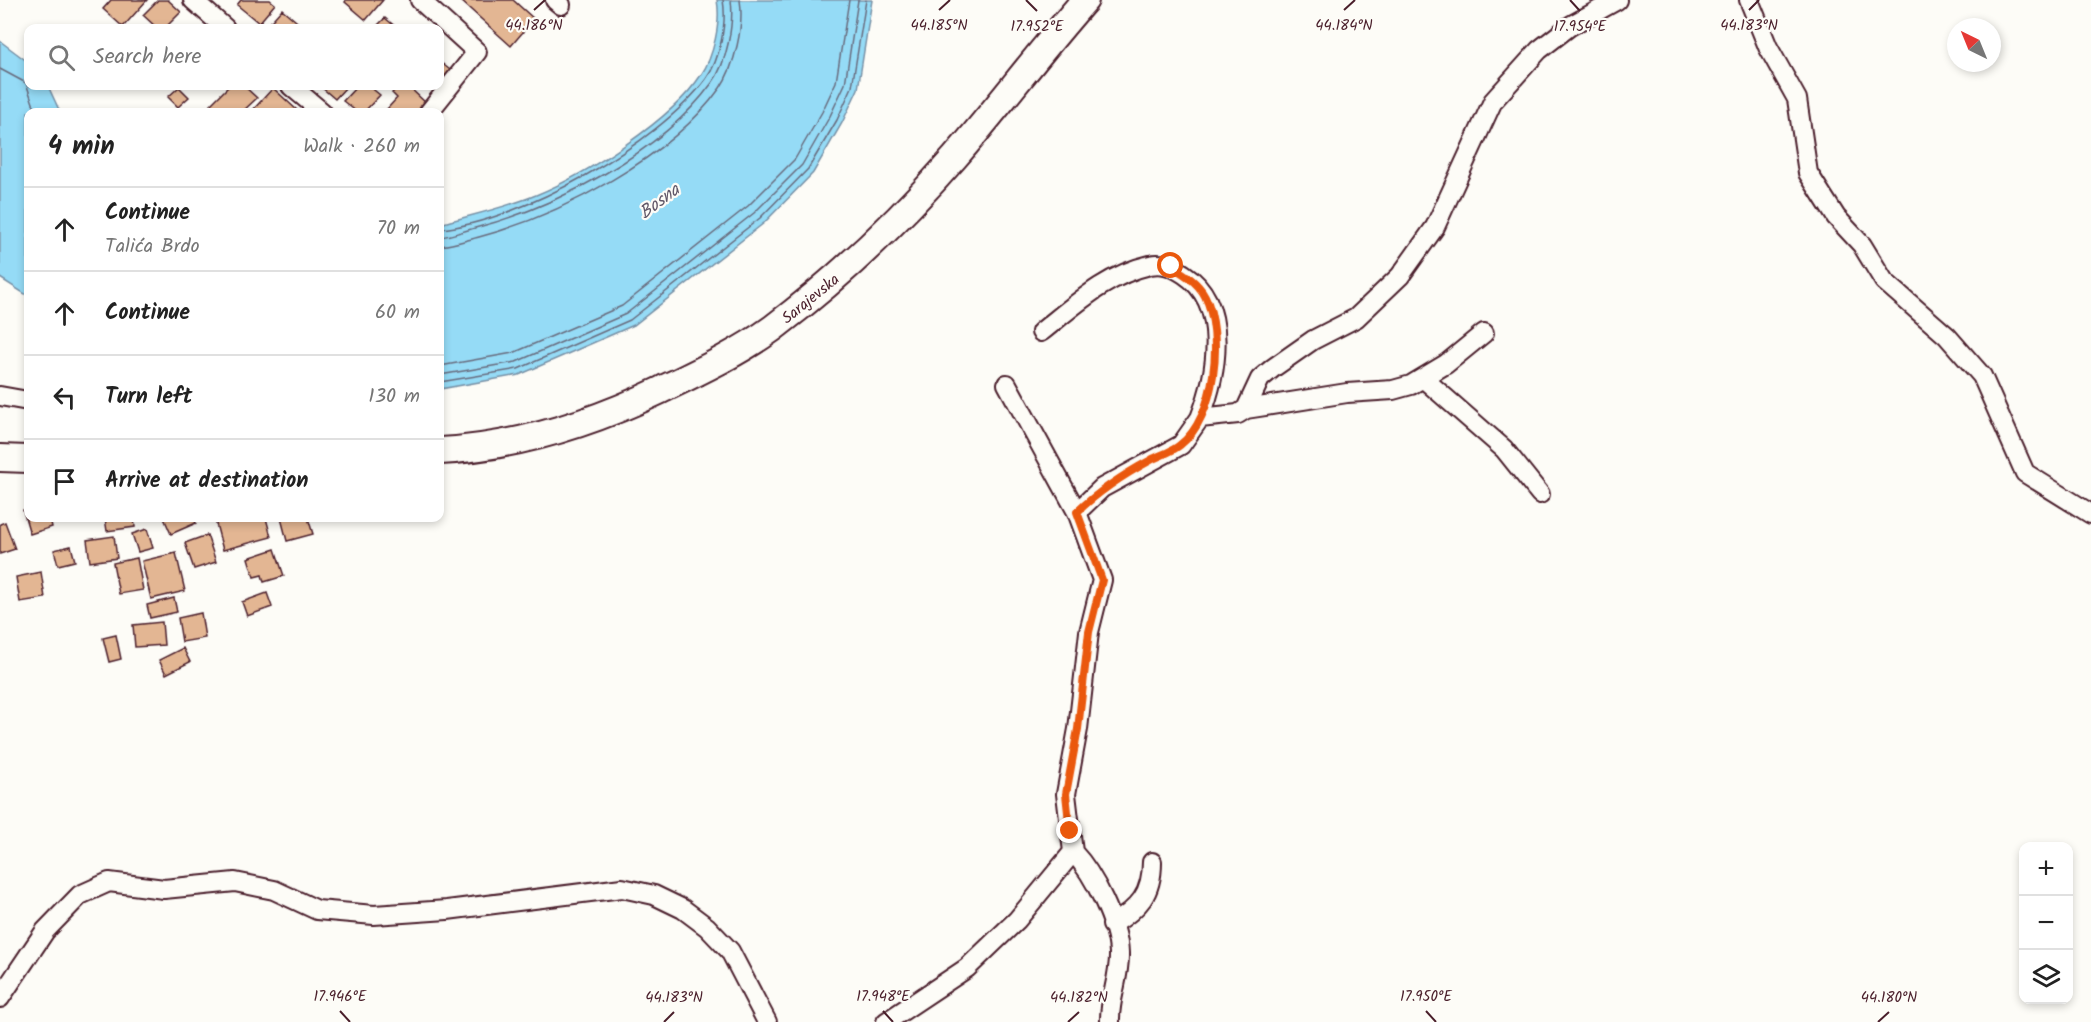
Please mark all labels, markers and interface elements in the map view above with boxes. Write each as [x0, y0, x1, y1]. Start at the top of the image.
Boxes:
text: 44.186°N [505, 14, 563, 38]
text: 44.185°N [910, 14, 968, 38]
text: 44.184°N [1315, 14, 1373, 38]
text: 44.183°N [1720, 14, 1778, 38]
text: 17.952°E [1010, 15, 1065, 39]
text: 17.954°E [1554, 15, 1608, 39]
north arrow [1947, 18, 2001, 72]
search box [24, 24, 444, 90]
text: Search here [93, 40, 201, 75]
icon: search [45, 41, 78, 74]
text: 4 min [48, 126, 115, 168]
text: Walk · 260 m [303, 131, 420, 163]
water label: Bosna [633, 176, 688, 227]
text: Continue [105, 196, 190, 231]
icon: ahead [48, 213, 81, 246]
text: 70 m [377, 213, 420, 245]
text: Talića Brdo [105, 231, 199, 263]
route start [1157, 252, 1183, 278]
street label: Sarajevska [776, 268, 845, 330]
text: Continue [105, 296, 190, 331]
icon: ahead [48, 297, 81, 330]
text: 60 m [375, 297, 420, 329]
text: Turn left [105, 380, 192, 415]
icon: left [48, 381, 81, 414]
text: 130 m [368, 381, 420, 413]
text: Arrive at destination [105, 464, 308, 499]
icon: arrive [48, 465, 81, 498]
route end [1056, 817, 1082, 843]
map controls [2019, 842, 2073, 1004]
button: + [2019, 842, 2073, 896]
button: − [2019, 896, 2073, 950]
button: layers [2019, 950, 2073, 1004]
text: 17.946°E [314, 985, 368, 1009]
text: 17.948°E [856, 985, 911, 1009]
text: 17.950°E [1400, 985, 1453, 1009]
text: 44.183°N [645, 986, 703, 1010]
text: 44.182°N [1050, 986, 1108, 1010]
text: 44.180°N [1861, 986, 1917, 1010]

